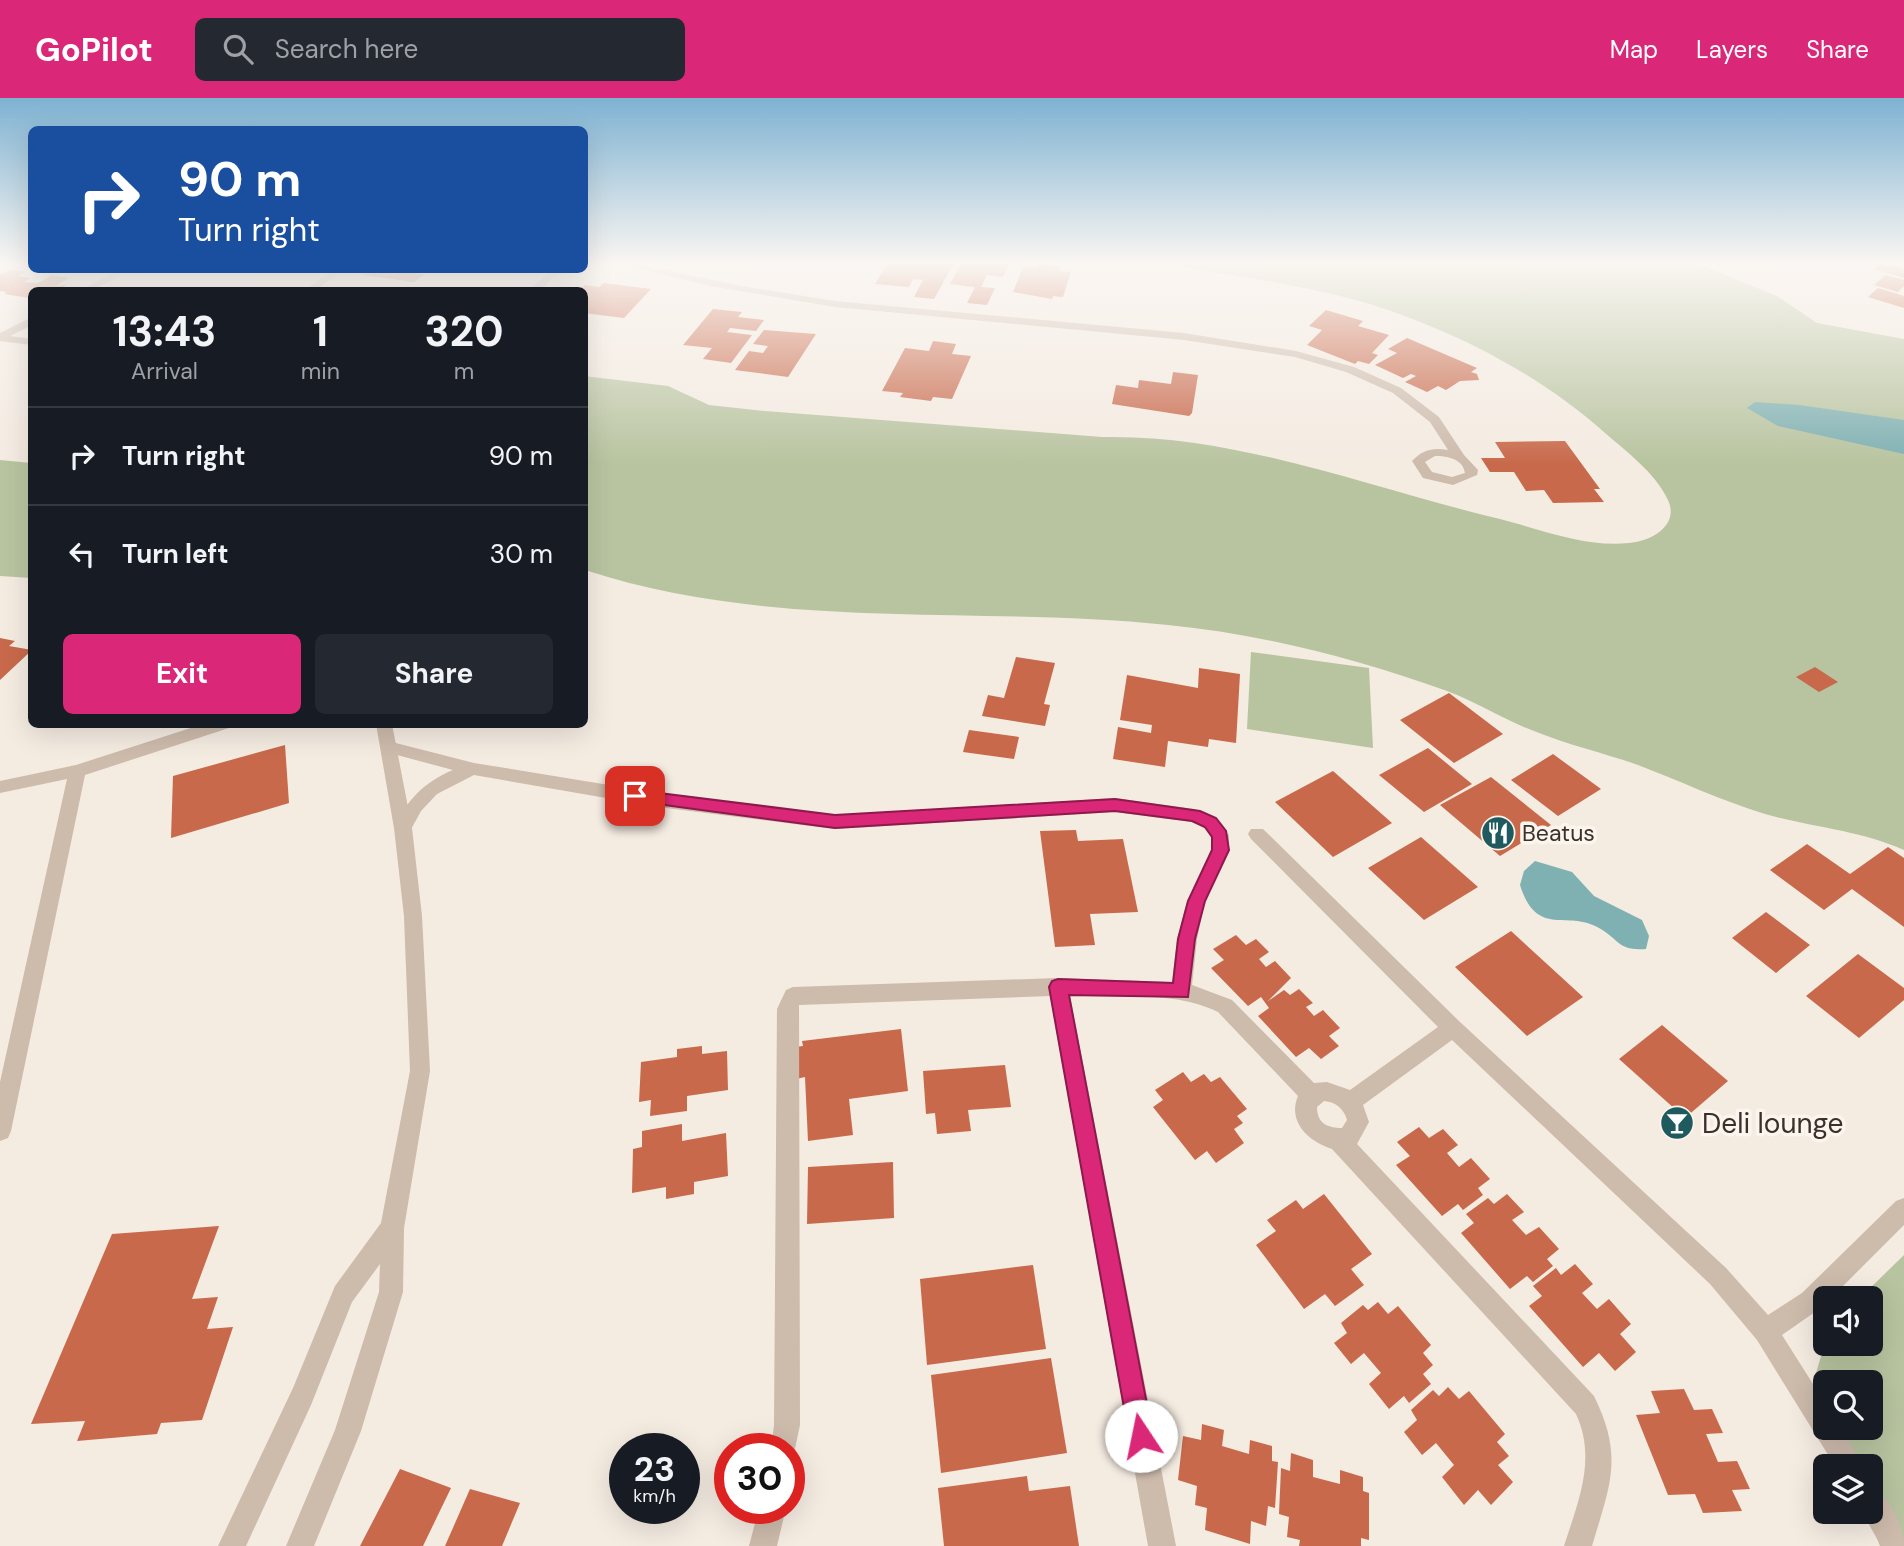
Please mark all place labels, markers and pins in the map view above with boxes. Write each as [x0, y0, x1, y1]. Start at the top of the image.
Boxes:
pin [605, 766, 665, 826]
restaurant icon: Beatus [1479, 814, 1517, 852]
place label: Beatus [1522, 818, 1595, 848]
bar icon: Deli lounge [1658, 1104, 1696, 1142]
place label: Deli lounge [1702, 1105, 1844, 1142]

